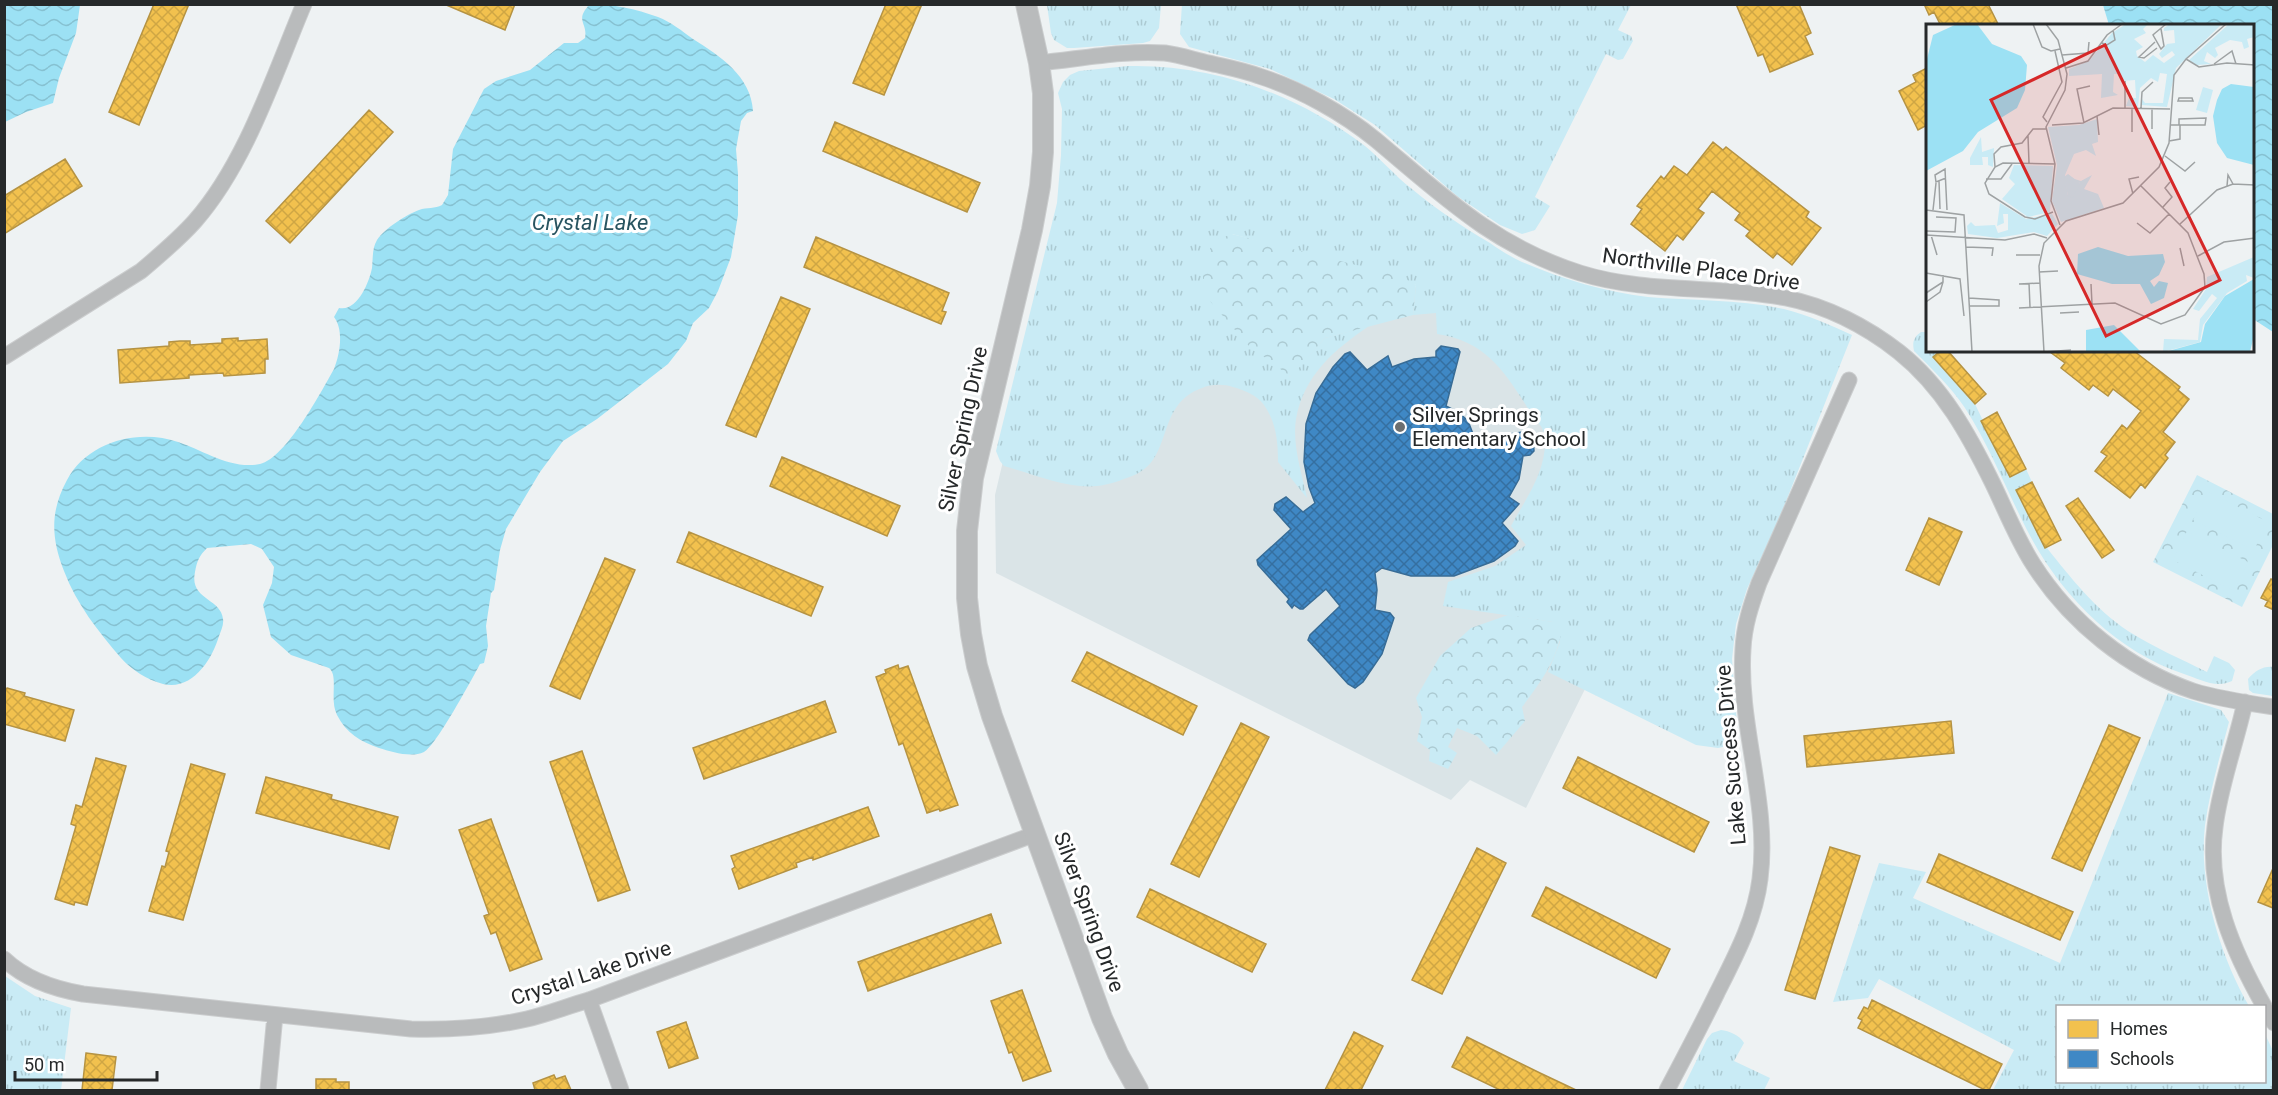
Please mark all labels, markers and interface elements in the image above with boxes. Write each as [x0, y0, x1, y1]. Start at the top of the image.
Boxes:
inset map [1926, 24, 2254, 352]
water label: Crystal Lake [532, 210, 648, 235]
street label: Northville Place Drive [1601, 243, 1801, 295]
street label: Silver Spring Drive [934, 344, 992, 514]
place label: Silver Springs Elementary School [1412, 403, 1586, 451]
marker: Silver Springs Elementary School [1393, 420, 1407, 434]
street label: Lake Success Drive [1711, 664, 1751, 846]
street label: Silver Spring Drive [1049, 829, 1129, 995]
street label: Crystal Lake Drive [508, 936, 674, 1010]
legend [2056, 1005, 2266, 1083]
text: Homes [2110, 1018, 2168, 1039]
scale bar [15, 1044, 158, 1082]
text: Schools [2110, 1048, 2174, 1069]
text: 50 m [24, 1054, 64, 1075]

